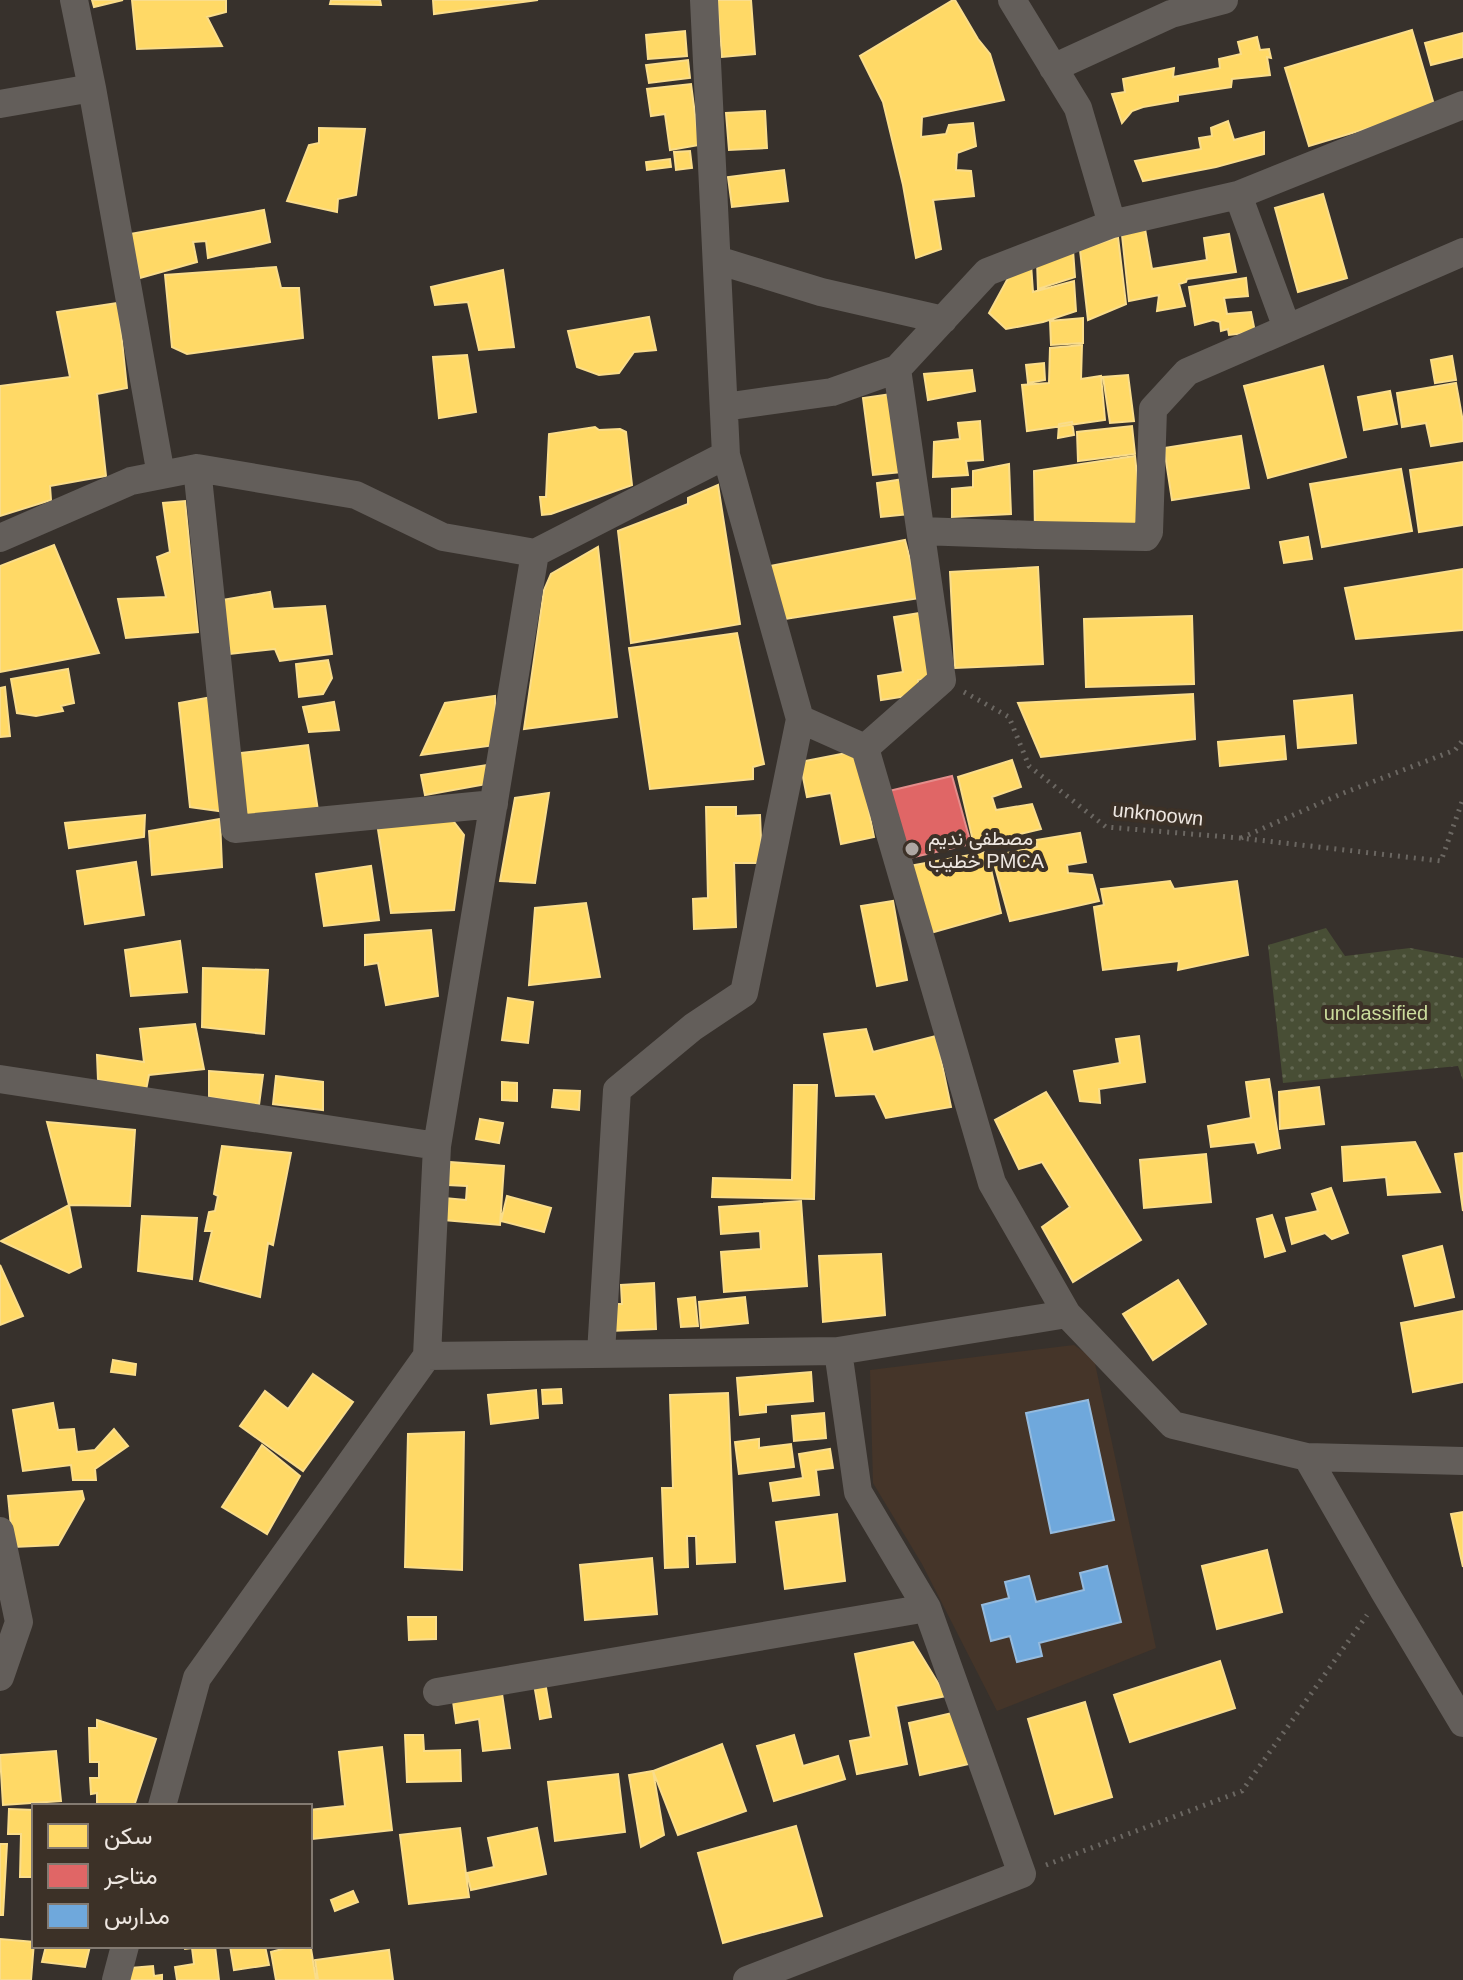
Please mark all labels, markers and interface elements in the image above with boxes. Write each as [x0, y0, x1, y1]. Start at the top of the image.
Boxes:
street label: unknoown [1112, 798, 1204, 830]
place label: مصطفى نديم خطيب PMCA [928, 827, 1045, 873]
marker: مصطفى نديم خطيب PMCA [903, 840, 921, 858]
park label: unclassified [1324, 1002, 1428, 1024]
legend [32, 1804, 312, 1948]
text: سكن [104, 1822, 153, 1850]
text: متاجر [103, 1862, 158, 1891]
text: مدارس [104, 1902, 170, 1931]

